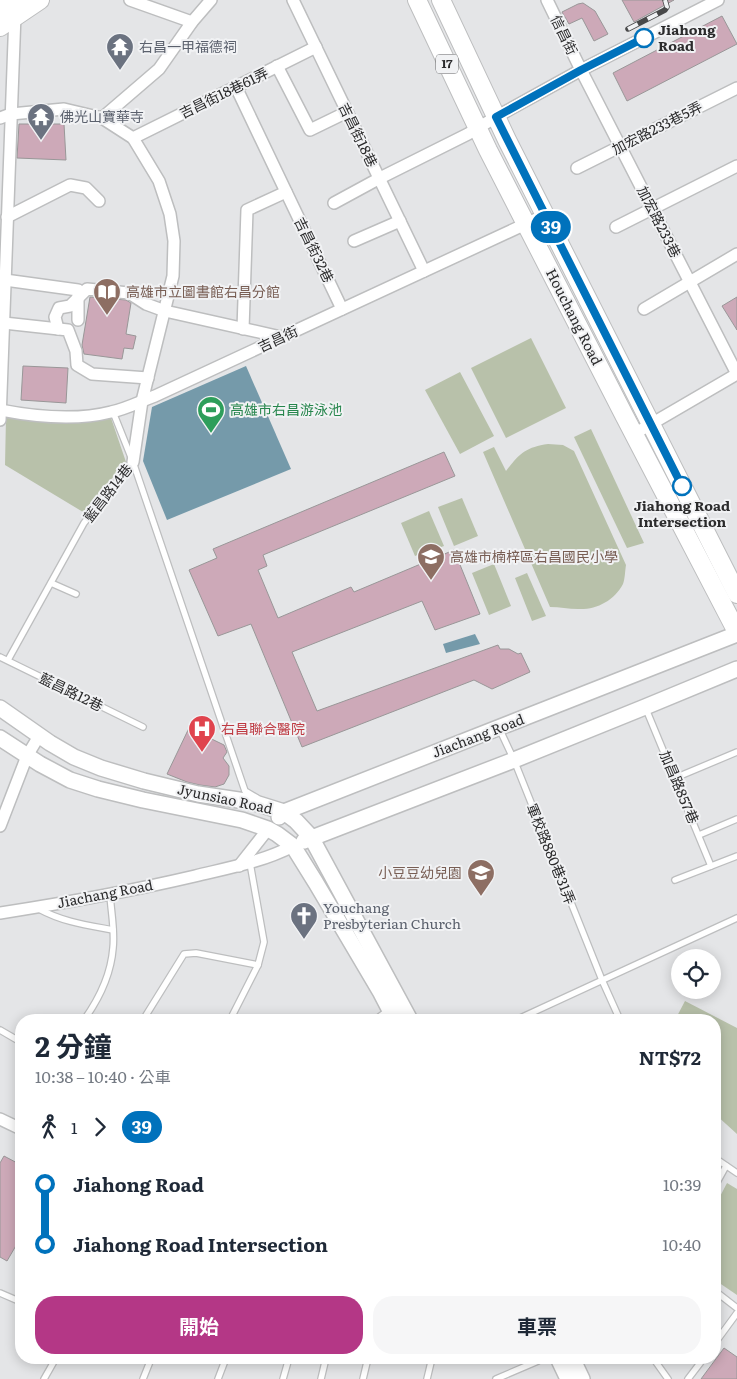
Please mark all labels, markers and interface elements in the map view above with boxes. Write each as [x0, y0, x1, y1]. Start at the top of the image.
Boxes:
street label: 信昌街 [547, 11, 583, 58]
place label: Jiahong Road [658, 19, 716, 55]
marker: Jiahong Road [634, 28, 654, 48]
temple icon: 右昌一甲福德祠 [105, 32, 135, 71]
place label: 右昌一甲福德祠 [139, 36, 237, 56]
road number: 17 [436, 54, 458, 74]
street label: 吉昌街18巷61弄 [176, 62, 271, 122]
street label: 加宏路233巷5弄 [608, 96, 705, 158]
street label: 吉昌街18巷 [335, 99, 383, 170]
temple icon: 佛光山寶華寺 [26, 102, 56, 141]
place label: 佛光山寶華寺 [60, 106, 144, 126]
street label: 加宏路233巷 [633, 182, 686, 261]
line badge: 39 [528, 211, 574, 243]
text: 39 [541, 213, 561, 240]
street label: 吉昌街32巷 [291, 214, 339, 286]
street label: Houchang Road [542, 265, 608, 369]
library icon: 高雄市立圖書館右昌分館 [92, 277, 122, 316]
place label: 高雄市立圖書館右昌分館 [126, 281, 280, 301]
street label: 吉昌街 [254, 320, 301, 356]
sports icon: 高雄市右昌游泳池 [196, 395, 226, 434]
place label: 高雄市右昌游泳池 [230, 399, 342, 419]
street label: 藍昌路14巷 [78, 459, 136, 526]
marker: Jiahong Road Intersection [672, 476, 692, 496]
place label: Jiahong Road Intersection [634, 495, 730, 531]
school or university icon: 高雄市楠梓區右昌國民小學 [416, 542, 446, 581]
place label: 高雄市楠梓區右昌國民小學 [450, 546, 618, 566]
street label: 藍昌路12巷 [36, 667, 107, 715]
street label: Jiachang Road [429, 708, 527, 762]
hospital icon: 右昌聯合醫院 [187, 714, 217, 753]
place label: 右昌聯合醫院 [221, 718, 305, 738]
street label: 加昌路857巷 [656, 747, 704, 826]
street label: Jyunsiao Road [176, 778, 275, 818]
street label: 軍校路880巷31弄 [523, 800, 581, 907]
school or university icon: 小豆豆幼兒園 [466, 858, 496, 897]
place label: 小豆豆幼兒園 [378, 862, 462, 882]
street label: Jiachang Road [55, 874, 155, 912]
place label: Youchang Presbyterian Church [323, 897, 461, 933]
church icon: Youchang Presbyterian Church [289, 901, 319, 940]
map controls [671, 949, 721, 999]
button: locate [671, 949, 721, 999]
text: 2 分鐘 [35, 1024, 112, 1066]
text: NT$72 [639, 1043, 701, 1071]
text: 10:38 – 10:40 · 公車 [35, 1064, 170, 1088]
icon: walk [35, 1113, 63, 1141]
icon: forward [86, 1113, 114, 1141]
text: 39 [132, 1113, 152, 1140]
text: 1 [71, 1115, 78, 1139]
text: Jiahong Road [73, 1170, 204, 1198]
text: 10:39 [663, 1172, 701, 1196]
text: Jiahong Road Intersection [73, 1230, 328, 1258]
text: 10:40 [662, 1232, 701, 1256]
button: 開始 [35, 1296, 363, 1354]
button: 車票 [373, 1296, 701, 1354]

